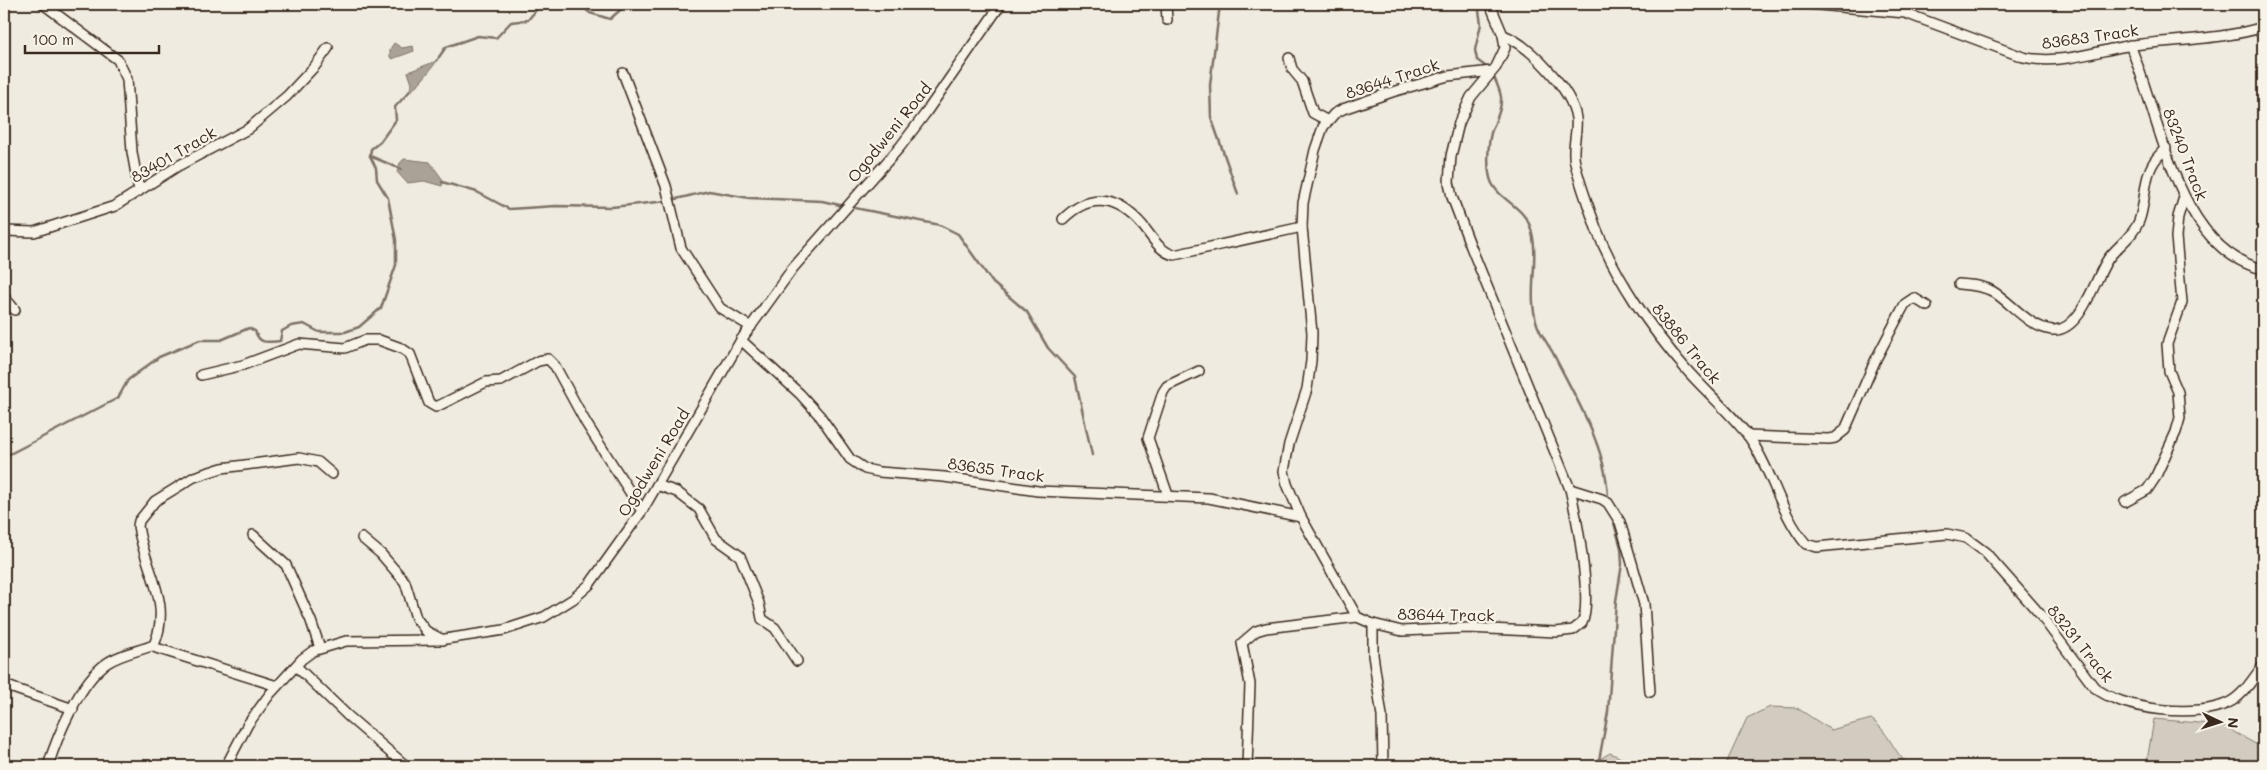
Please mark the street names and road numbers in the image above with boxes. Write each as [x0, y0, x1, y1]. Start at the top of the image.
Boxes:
street label: 83683 Track [2040, 19, 2140, 53]
street label: 83644 Track [1342, 53, 1442, 103]
street label: Ogodweni Road [842, 78, 936, 186]
street label: 83240 Track [2159, 105, 2213, 203]
street label: 83401 Track [126, 121, 220, 187]
street label: 83886 Track [1648, 298, 1726, 388]
street label: Ogodweni Road [612, 404, 694, 520]
street label: 83635 Track [946, 452, 1046, 486]
street label: 83231 Track [2043, 600, 2119, 686]
street label: 83644 Track [1397, 603, 1495, 625]

